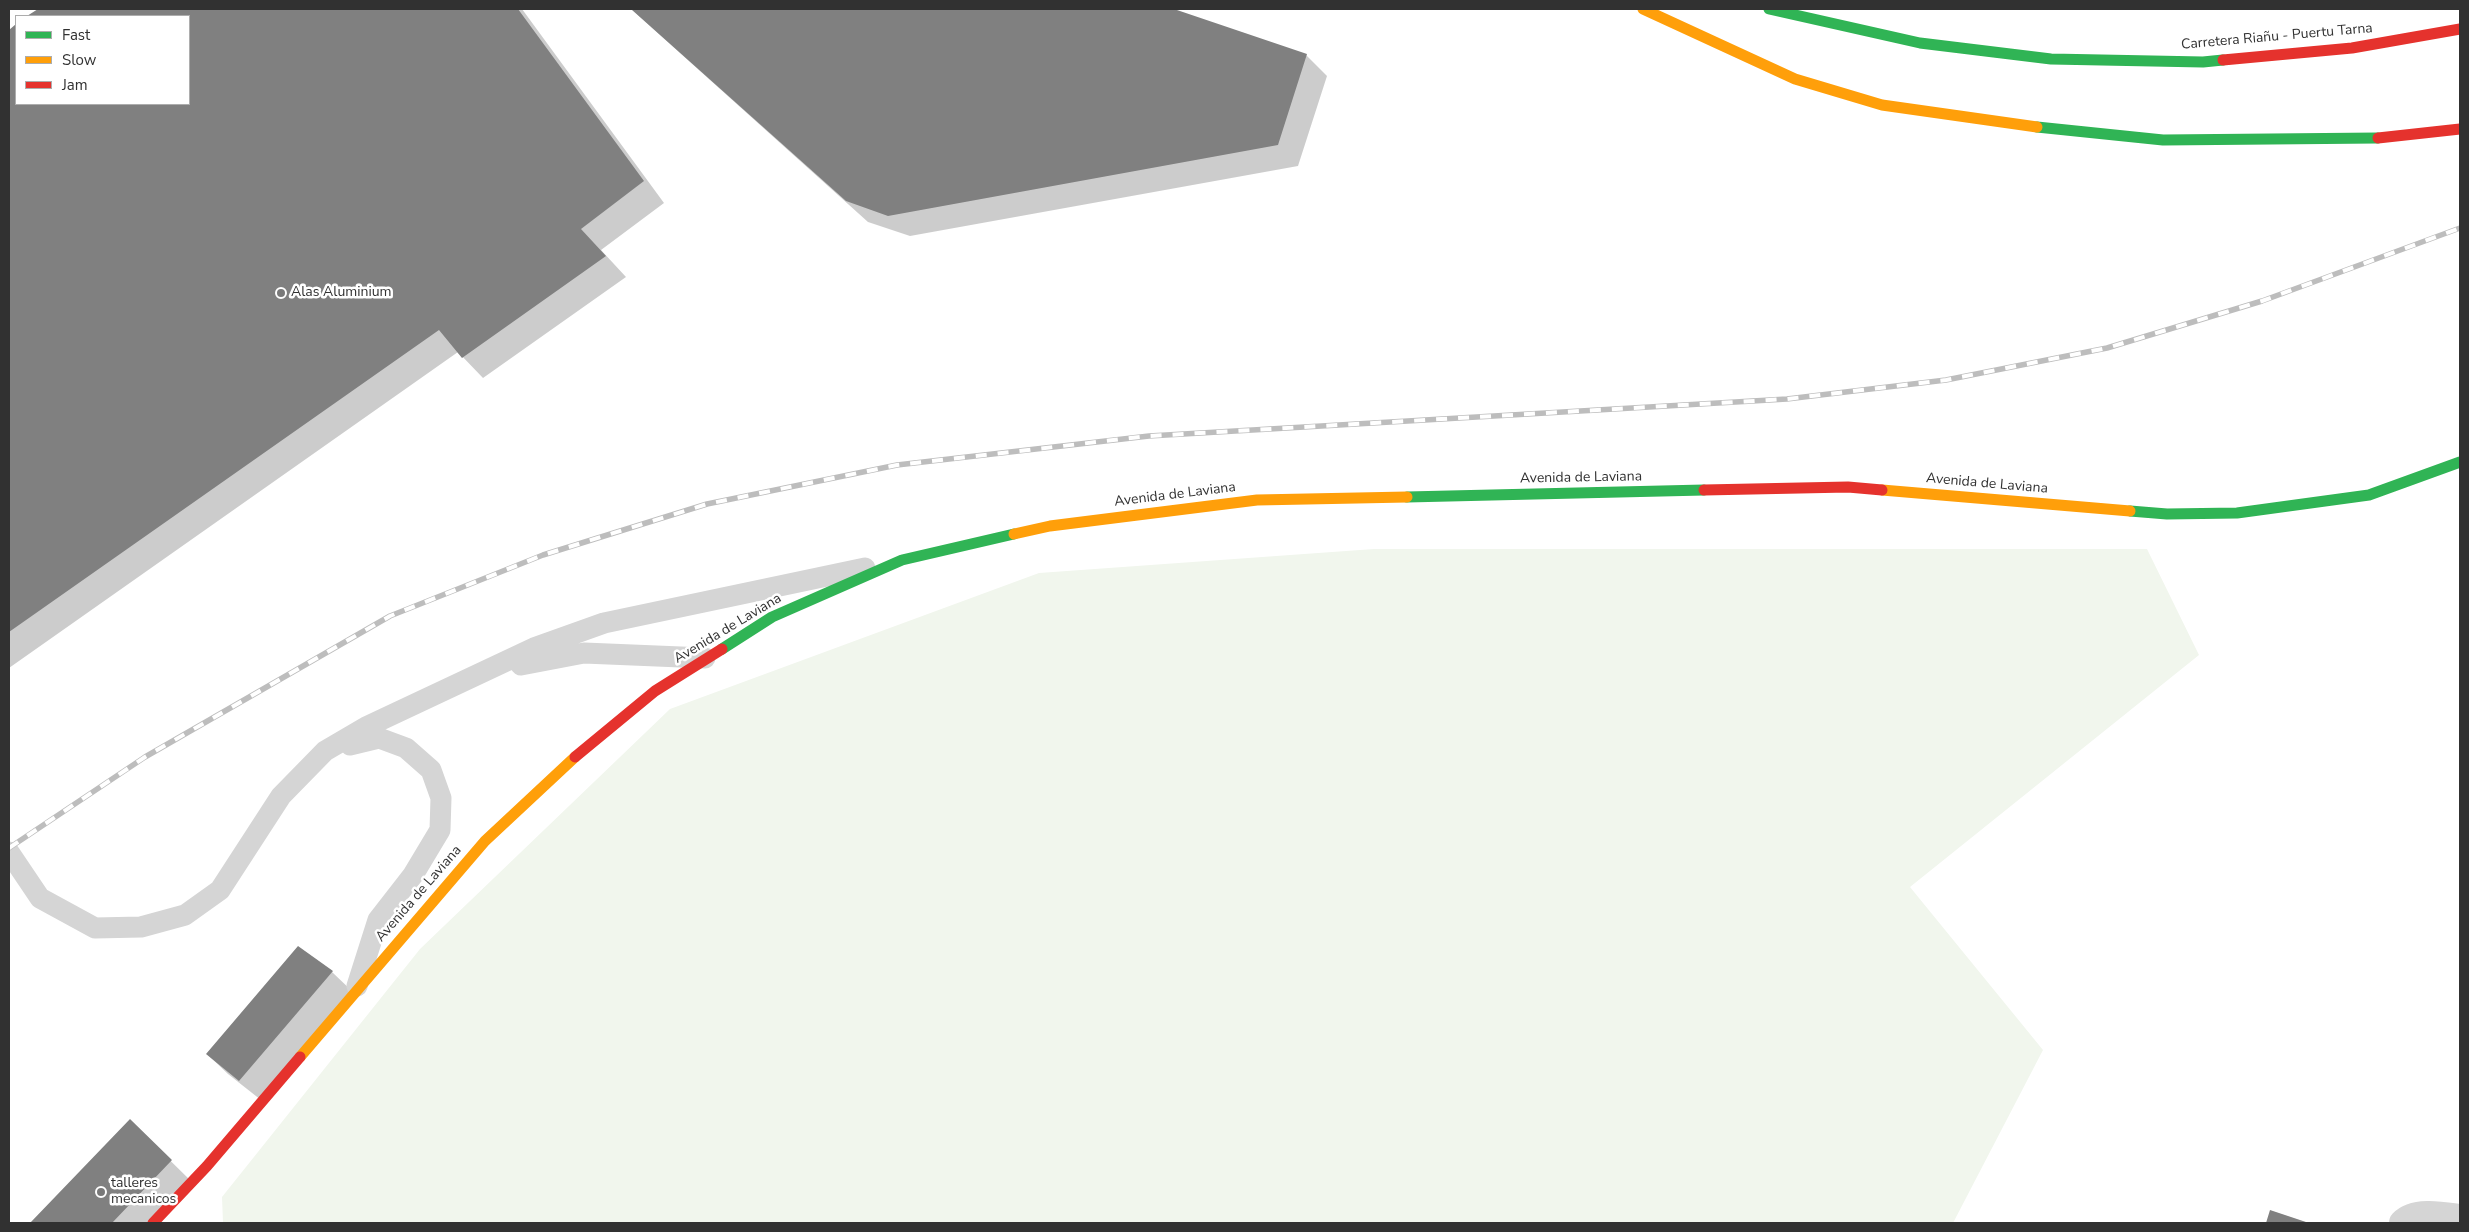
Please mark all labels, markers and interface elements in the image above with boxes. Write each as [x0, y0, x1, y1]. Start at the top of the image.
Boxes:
legend [15, 15, 190, 105]
street label: Carretera Riañu - Puertu Tarna [2181, 20, 2373, 54]
text: Fast [62, 25, 90, 45]
text: Slow [62, 50, 96, 70]
text: Jam [62, 75, 88, 95]
place label: Alas Aluminium [291, 285, 392, 301]
marker: Alas Aluminium [275, 287, 287, 299]
street label: Avenida de Laviana [1520, 469, 1642, 487]
street label: Avenida de Laviana [1925, 470, 2049, 498]
street label: Avenida de Laviana [1113, 479, 1237, 511]
street label: Avenida de Laviana [671, 590, 785, 668]
street label: Avenida de Laviana [373, 842, 465, 946]
place label: talleres mecanicos [111, 1176, 176, 1208]
marker: talleres mecanicos [95, 1186, 107, 1198]

